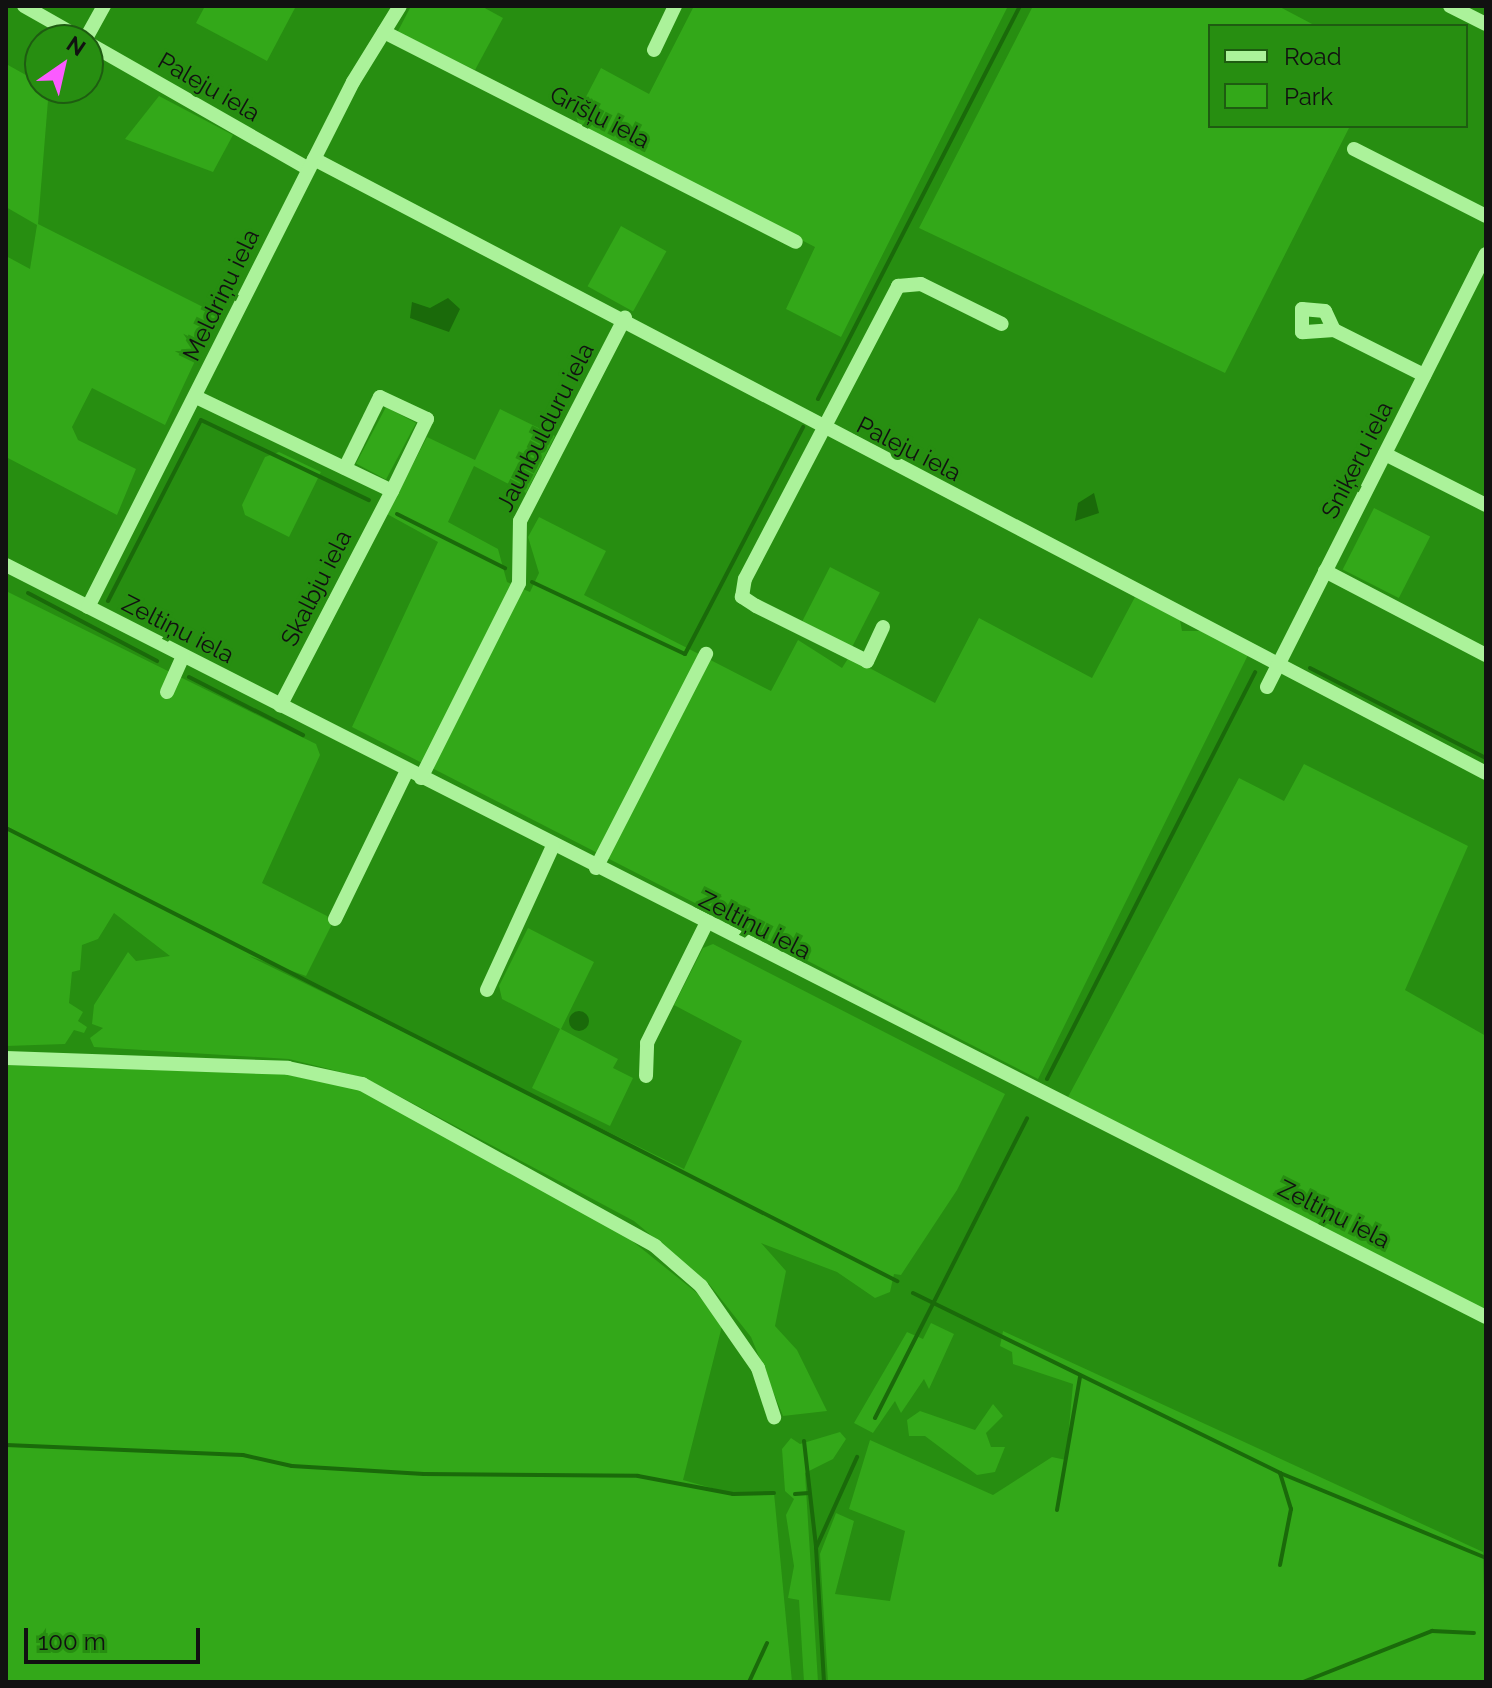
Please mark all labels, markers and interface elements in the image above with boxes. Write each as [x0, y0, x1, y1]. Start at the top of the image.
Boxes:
north arrow [24, 24, 104, 104]
legend [1208, 24, 1468, 128]
text: N [62, 30, 91, 61]
text: Road [1284, 42, 1342, 71]
street label: Paleju iela [153, 46, 265, 128]
street label: Grīšļu iela [545, 80, 655, 154]
text: Park [1284, 82, 1333, 111]
street label: Meldriņu iela [177, 224, 265, 366]
street label: Jaunbulduru iela [490, 338, 600, 516]
street label: Sniķeru iela [1315, 397, 1399, 523]
street label: Paleju iela [852, 410, 966, 488]
street label: Skalbju iela [274, 525, 358, 651]
street label: Zeltiņu iela [117, 588, 239, 670]
street label: Zeltiņu iela [694, 884, 816, 966]
street label: Zeltiņu iela [1273, 1173, 1395, 1255]
scale bar [28, 1612, 204, 1662]
text: 100 m [38, 1627, 106, 1656]

